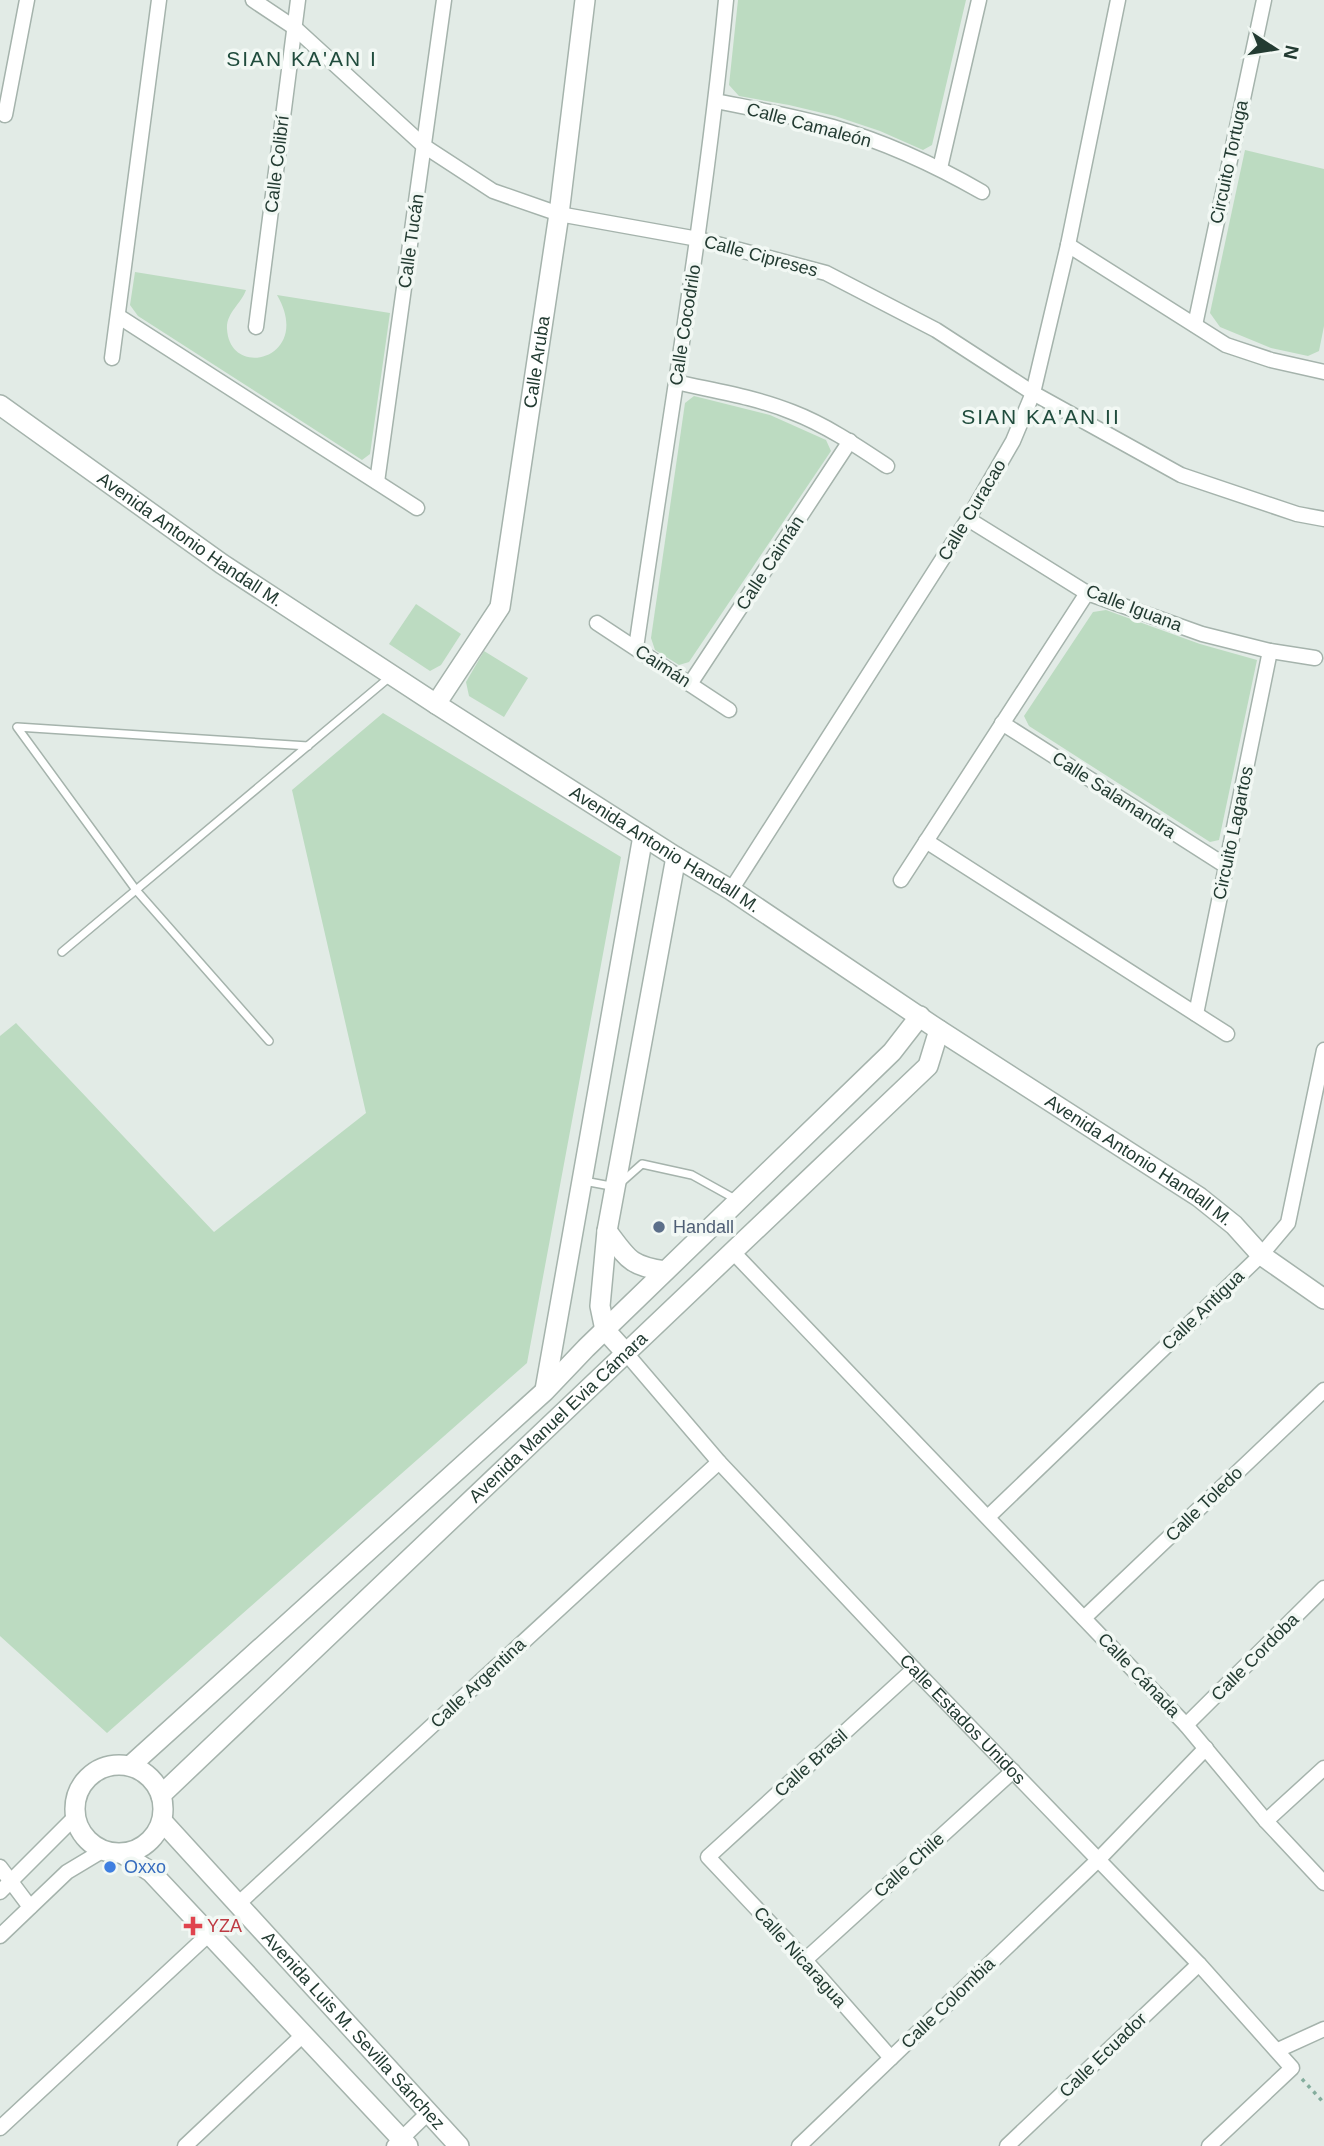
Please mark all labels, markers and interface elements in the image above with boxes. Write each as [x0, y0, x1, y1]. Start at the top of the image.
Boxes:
north arrow [1240, 14, 1310, 84]
text: N [1279, 44, 1303, 61]
district label: SIAN KA'AN I [226, 47, 378, 70]
street label: Circuito Tortuga [1206, 97, 1252, 226]
street label: Calle Camaleón [745, 99, 873, 151]
street label: Calle Colibrí [261, 114, 293, 214]
street label: Calle Tucán [394, 193, 428, 289]
street label: Calle Cipreses [702, 231, 820, 281]
street label: Calle Cocodrilo [666, 263, 704, 387]
street label: Calle Aruba [520, 313, 554, 409]
district label: SIAN KA'AN II [961, 405, 1121, 428]
street label: Calle Curacao [934, 456, 1010, 564]
street label: Avenida Antonio Handall M. [94, 468, 286, 611]
street label: Calle Caimán [732, 512, 808, 614]
street label: Calle Iguana [1083, 581, 1186, 636]
street label: Caimán [632, 641, 694, 691]
street label: Calle Salamandra [1049, 748, 1180, 843]
street label: Circuito Lagartos [1209, 764, 1257, 902]
street label: Avenida Antonio Handall M. [566, 782, 764, 917]
street label: Avenida Antonio Handall M. [1041, 1091, 1237, 1230]
place label: Handall [673, 1217, 734, 1237]
marker: Handall [651, 1219, 667, 1235]
street label: Calle Antigua [1158, 1265, 1249, 1354]
street label: Avenida Manuel Evia Cámara [465, 1328, 652, 1507]
street label: Calle Toledo [1162, 1463, 1246, 1545]
street label: Calle Cordoba [1207, 1609, 1303, 1705]
street label: Calle Cánada [1094, 1629, 1185, 1722]
street label: Calle Argentina [427, 1633, 530, 1732]
street label: Calle Estados Unidos [896, 1650, 1030, 1788]
street label: Calle Brasil [770, 1725, 852, 1801]
street label: Calle Chile [870, 1828, 948, 1902]
place label: Oxxo [124, 1857, 166, 1877]
marker: Oxxo [102, 1859, 118, 1875]
street label: Calle Nicaragua [750, 1903, 851, 2012]
place label: YZA [207, 1916, 242, 1936]
marker: YZA [185, 1918, 201, 1934]
street label: Avenida Luis M. Sevilla Sánchez [258, 1928, 449, 2134]
street label: Calle Colombia [897, 1953, 1000, 2053]
street label: Calle Ecuador [1055, 2009, 1151, 2101]

